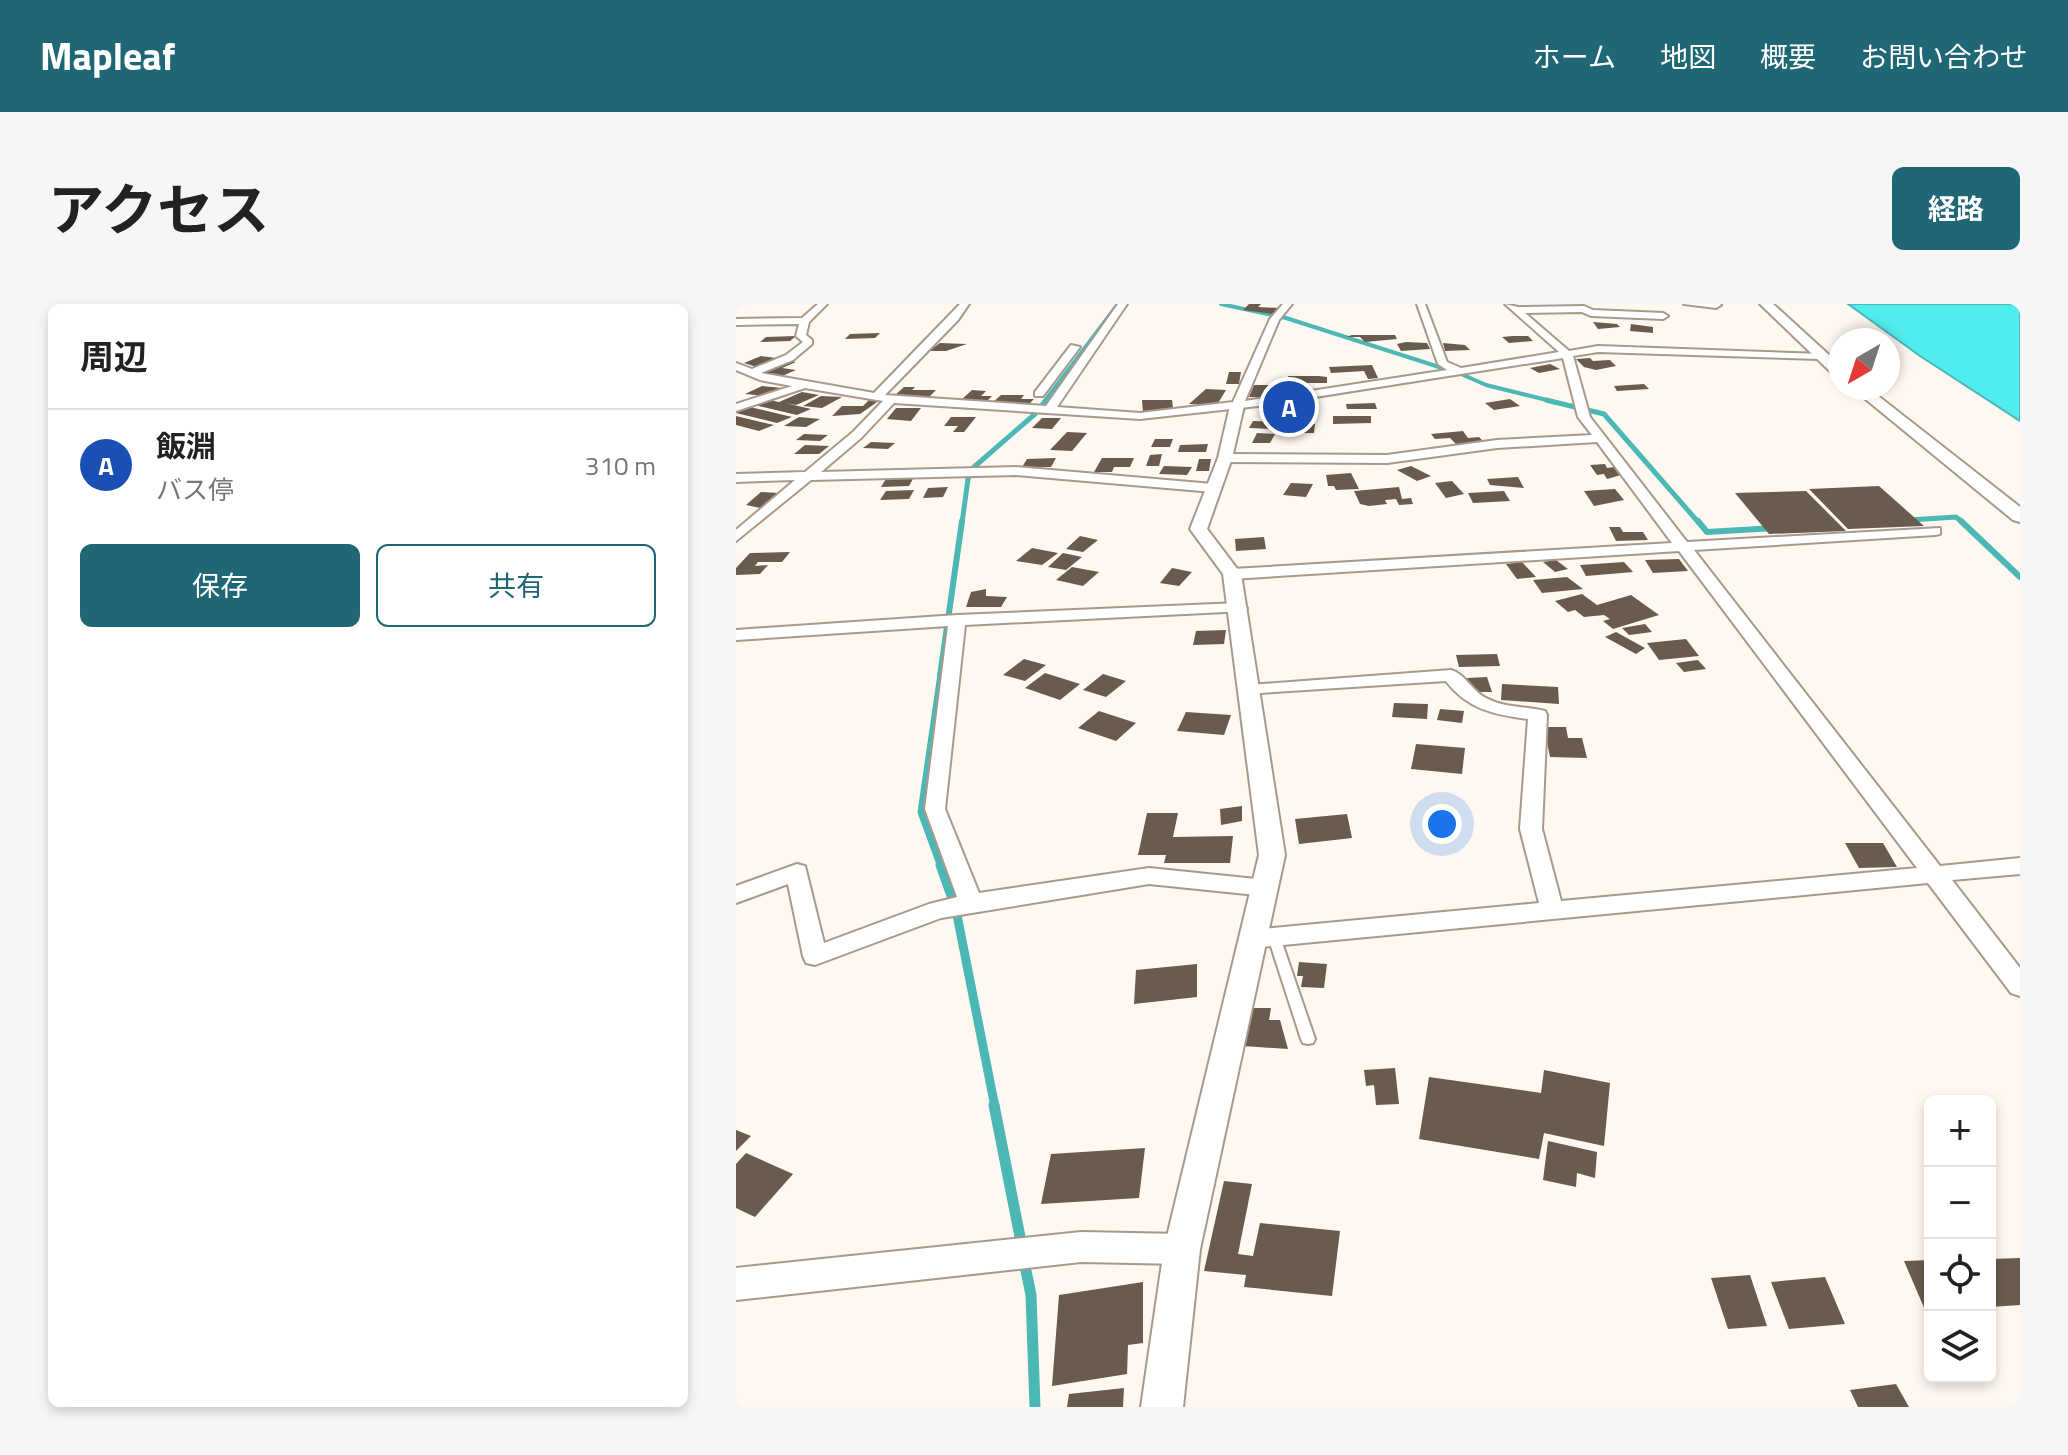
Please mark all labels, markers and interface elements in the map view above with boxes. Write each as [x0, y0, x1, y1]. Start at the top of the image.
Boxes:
text: Mapleaf [40, 27, 175, 85]
text: ホーム [1533, 35, 1616, 78]
text: 地図 [1660, 35, 1716, 78]
text: 概要 [1760, 35, 1816, 78]
text: お問い合わせ [1860, 35, 2028, 78]
text: アクセス [48, 167, 269, 252]
button: 経路 [1892, 167, 2020, 250]
north arrow [1828, 328, 1900, 400]
text: 周辺 [80, 330, 148, 382]
pin: A [1263, 377, 1315, 437]
text: 飯淵 [156, 423, 216, 469]
text: A [98, 446, 114, 485]
text: 310 m [585, 446, 656, 485]
text: バス停 [156, 470, 234, 509]
button: 保存 [80, 544, 360, 627]
button: 共有 [376, 544, 656, 627]
your location [1422, 804, 1462, 844]
map controls [1924, 1095, 1996, 1383]
button: + [1924, 1095, 1996, 1167]
button: − [1924, 1167, 1996, 1239]
button: locate [1924, 1239, 1996, 1311]
button: layers [1924, 1311, 1996, 1383]

